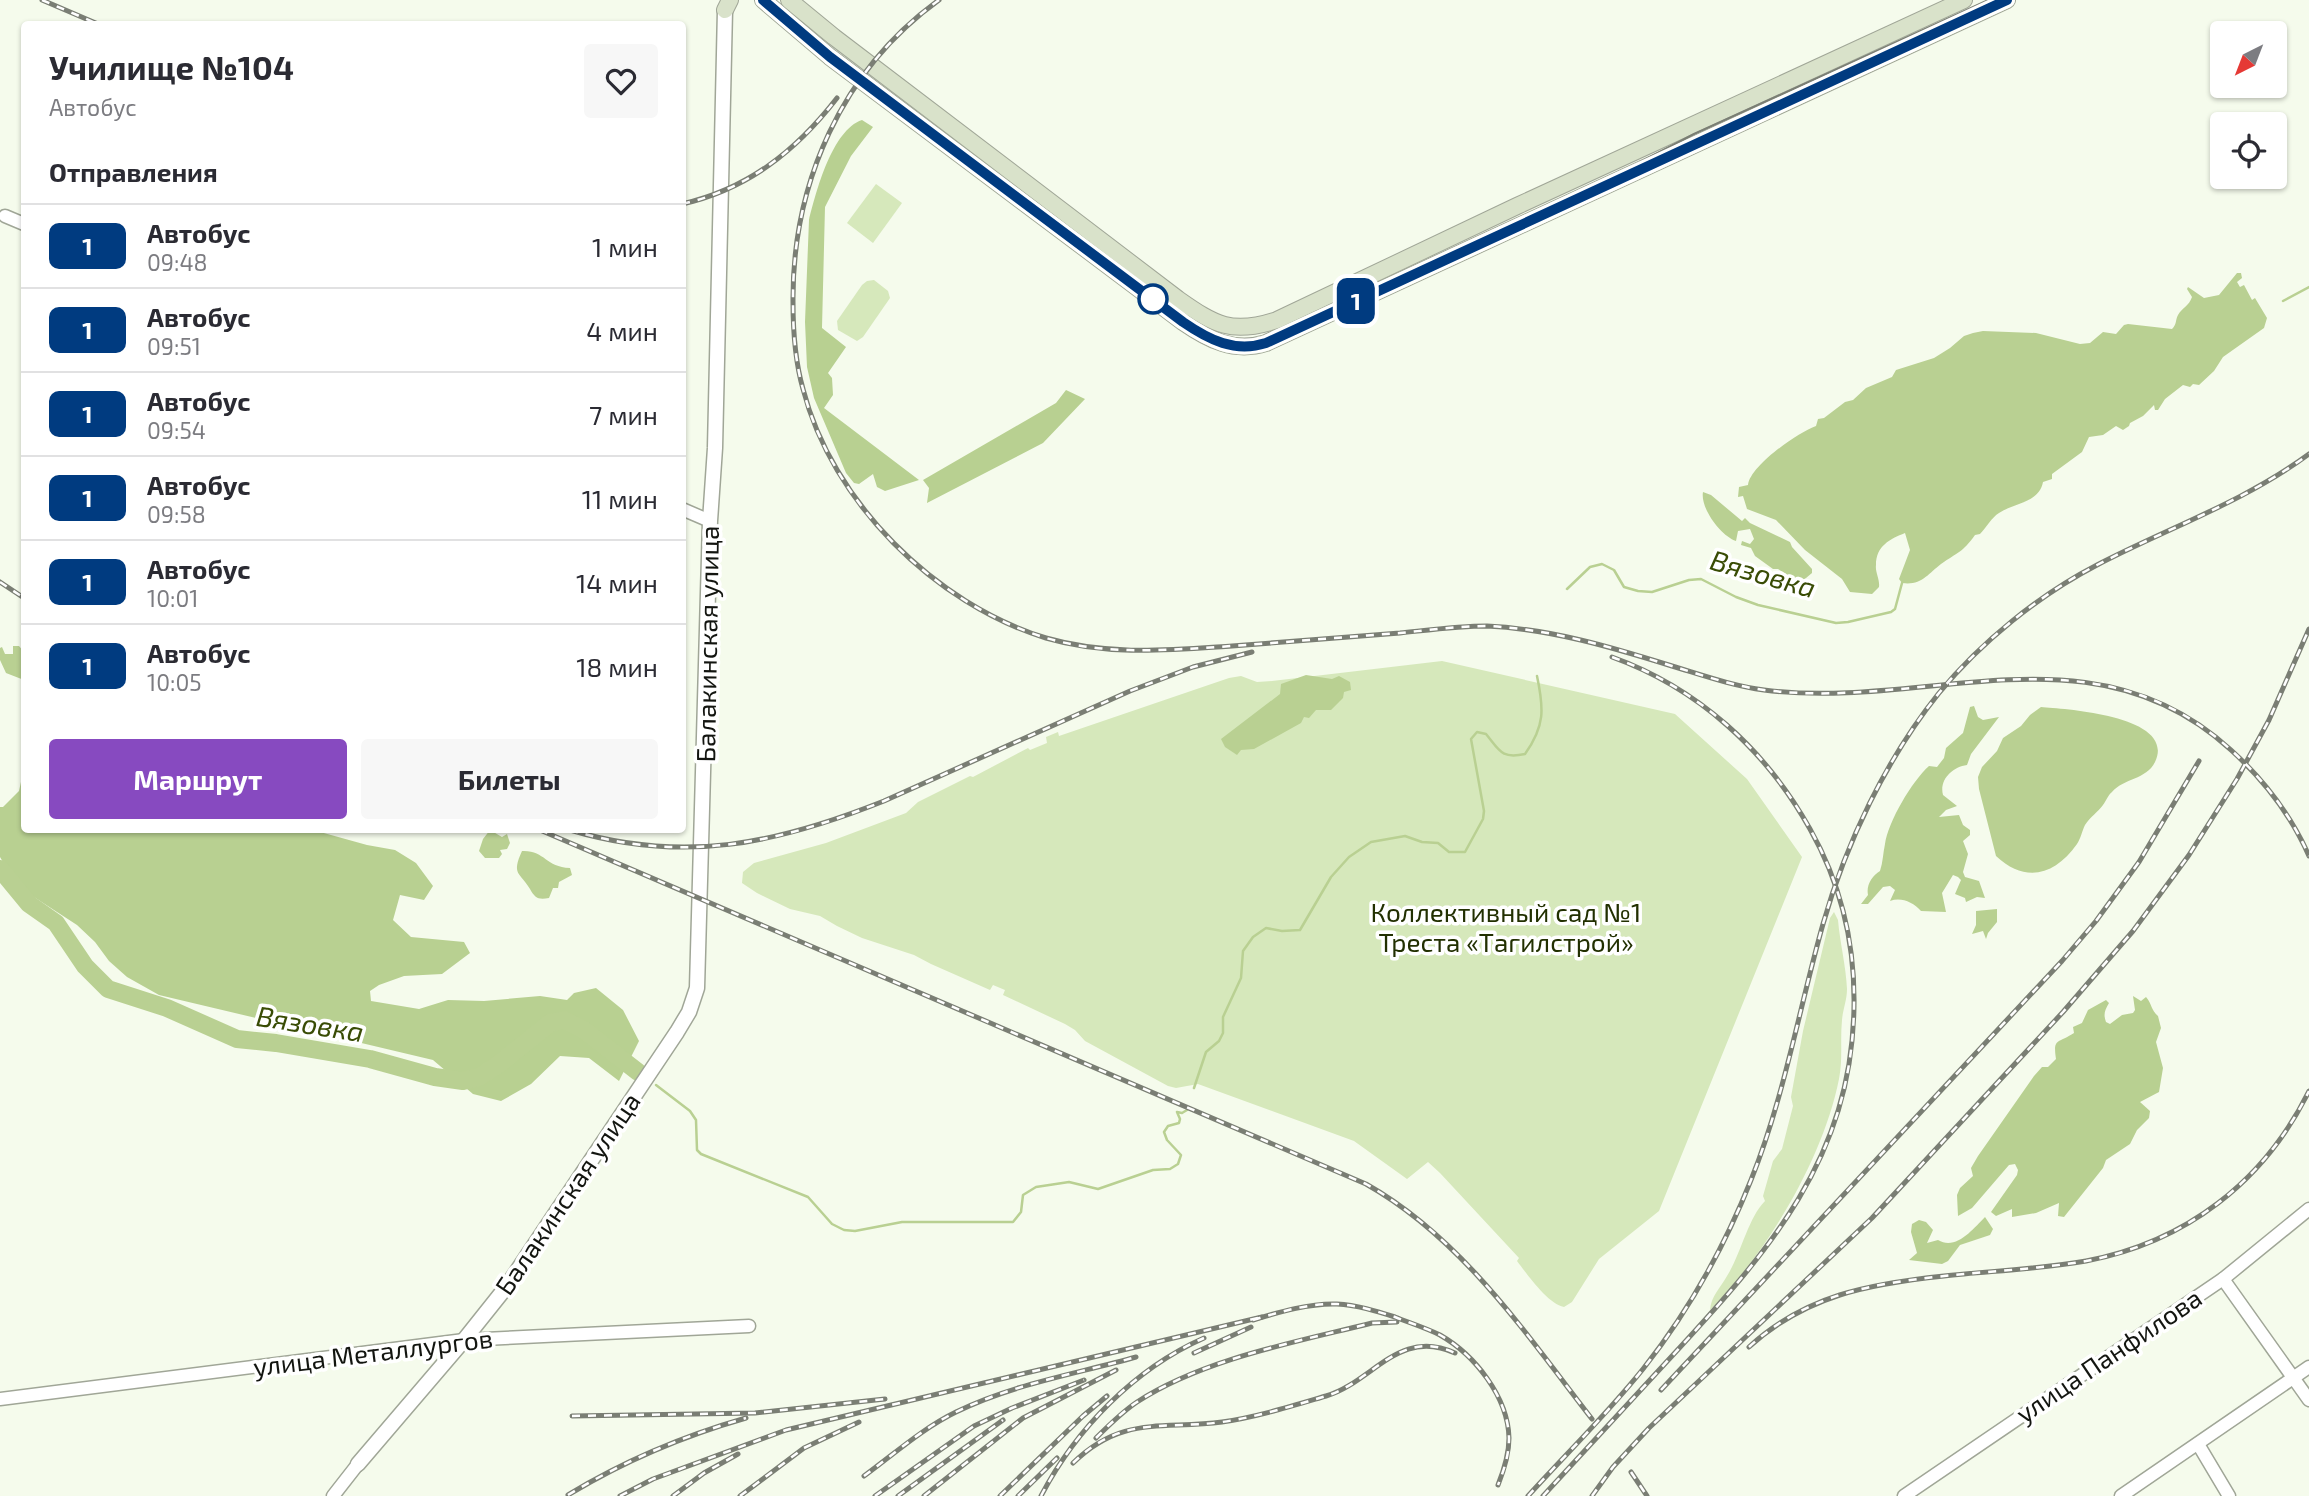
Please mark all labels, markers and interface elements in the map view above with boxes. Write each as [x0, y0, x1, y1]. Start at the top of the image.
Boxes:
north arrow [2210, 21, 2287, 98]
map controls [2210, 21, 2287, 189]
button: heart [584, 44, 658, 118]
text: Училище №104 [49, 47, 294, 87]
text: Автобус [49, 93, 137, 121]
button: locate [2210, 112, 2287, 189]
text: Отправления [49, 156, 218, 187]
text: Автобус [147, 217, 250, 248]
text: 1 [82, 231, 93, 260]
text: 1 мин [592, 231, 658, 262]
text: 09:48 [147, 248, 208, 276]
line badge: 1 [1333, 278, 1379, 324]
unlabelled marker [1138, 284, 1168, 314]
text: 1 [1351, 286, 1361, 315]
text: Автобус [147, 301, 250, 332]
text: 1 [82, 315, 93, 344]
text: 4 мин [586, 315, 658, 346]
text: 09:51 [147, 332, 201, 360]
text: Автобус [147, 385, 250, 416]
text: 1 [82, 399, 93, 428]
text: 7 мин [589, 399, 658, 430]
text: 09:54 [147, 416, 206, 444]
text: Автобус [147, 469, 250, 500]
text: 1 [82, 483, 93, 512]
text: 11 мин [582, 483, 658, 514]
text: 09:58 [147, 500, 206, 528]
street label: Балакинская улица [689, 525, 725, 763]
water label: Вязовка [1707, 542, 1820, 604]
text: Автобус [147, 553, 250, 584]
text: 1 [82, 567, 93, 596]
text: 14 мин [576, 567, 658, 598]
text: 10:01 [147, 584, 198, 612]
text: Автобус [147, 637, 250, 668]
text: 1 [82, 651, 93, 680]
text: 18 мин [576, 651, 658, 682]
text: 10:05 [147, 668, 202, 696]
button: Маршрут [49, 739, 347, 819]
button: Билеты [361, 739, 658, 819]
park label: Коллективный сад №1 Треста «Тагилстрой» [1371, 896, 1641, 957]
water label: Вязовка [254, 998, 366, 1048]
street label: Балакинская улица [488, 1086, 647, 1301]
street label: улица Панфилова [2009, 1281, 2208, 1429]
street label: улица Металлургов [251, 1321, 494, 1383]

